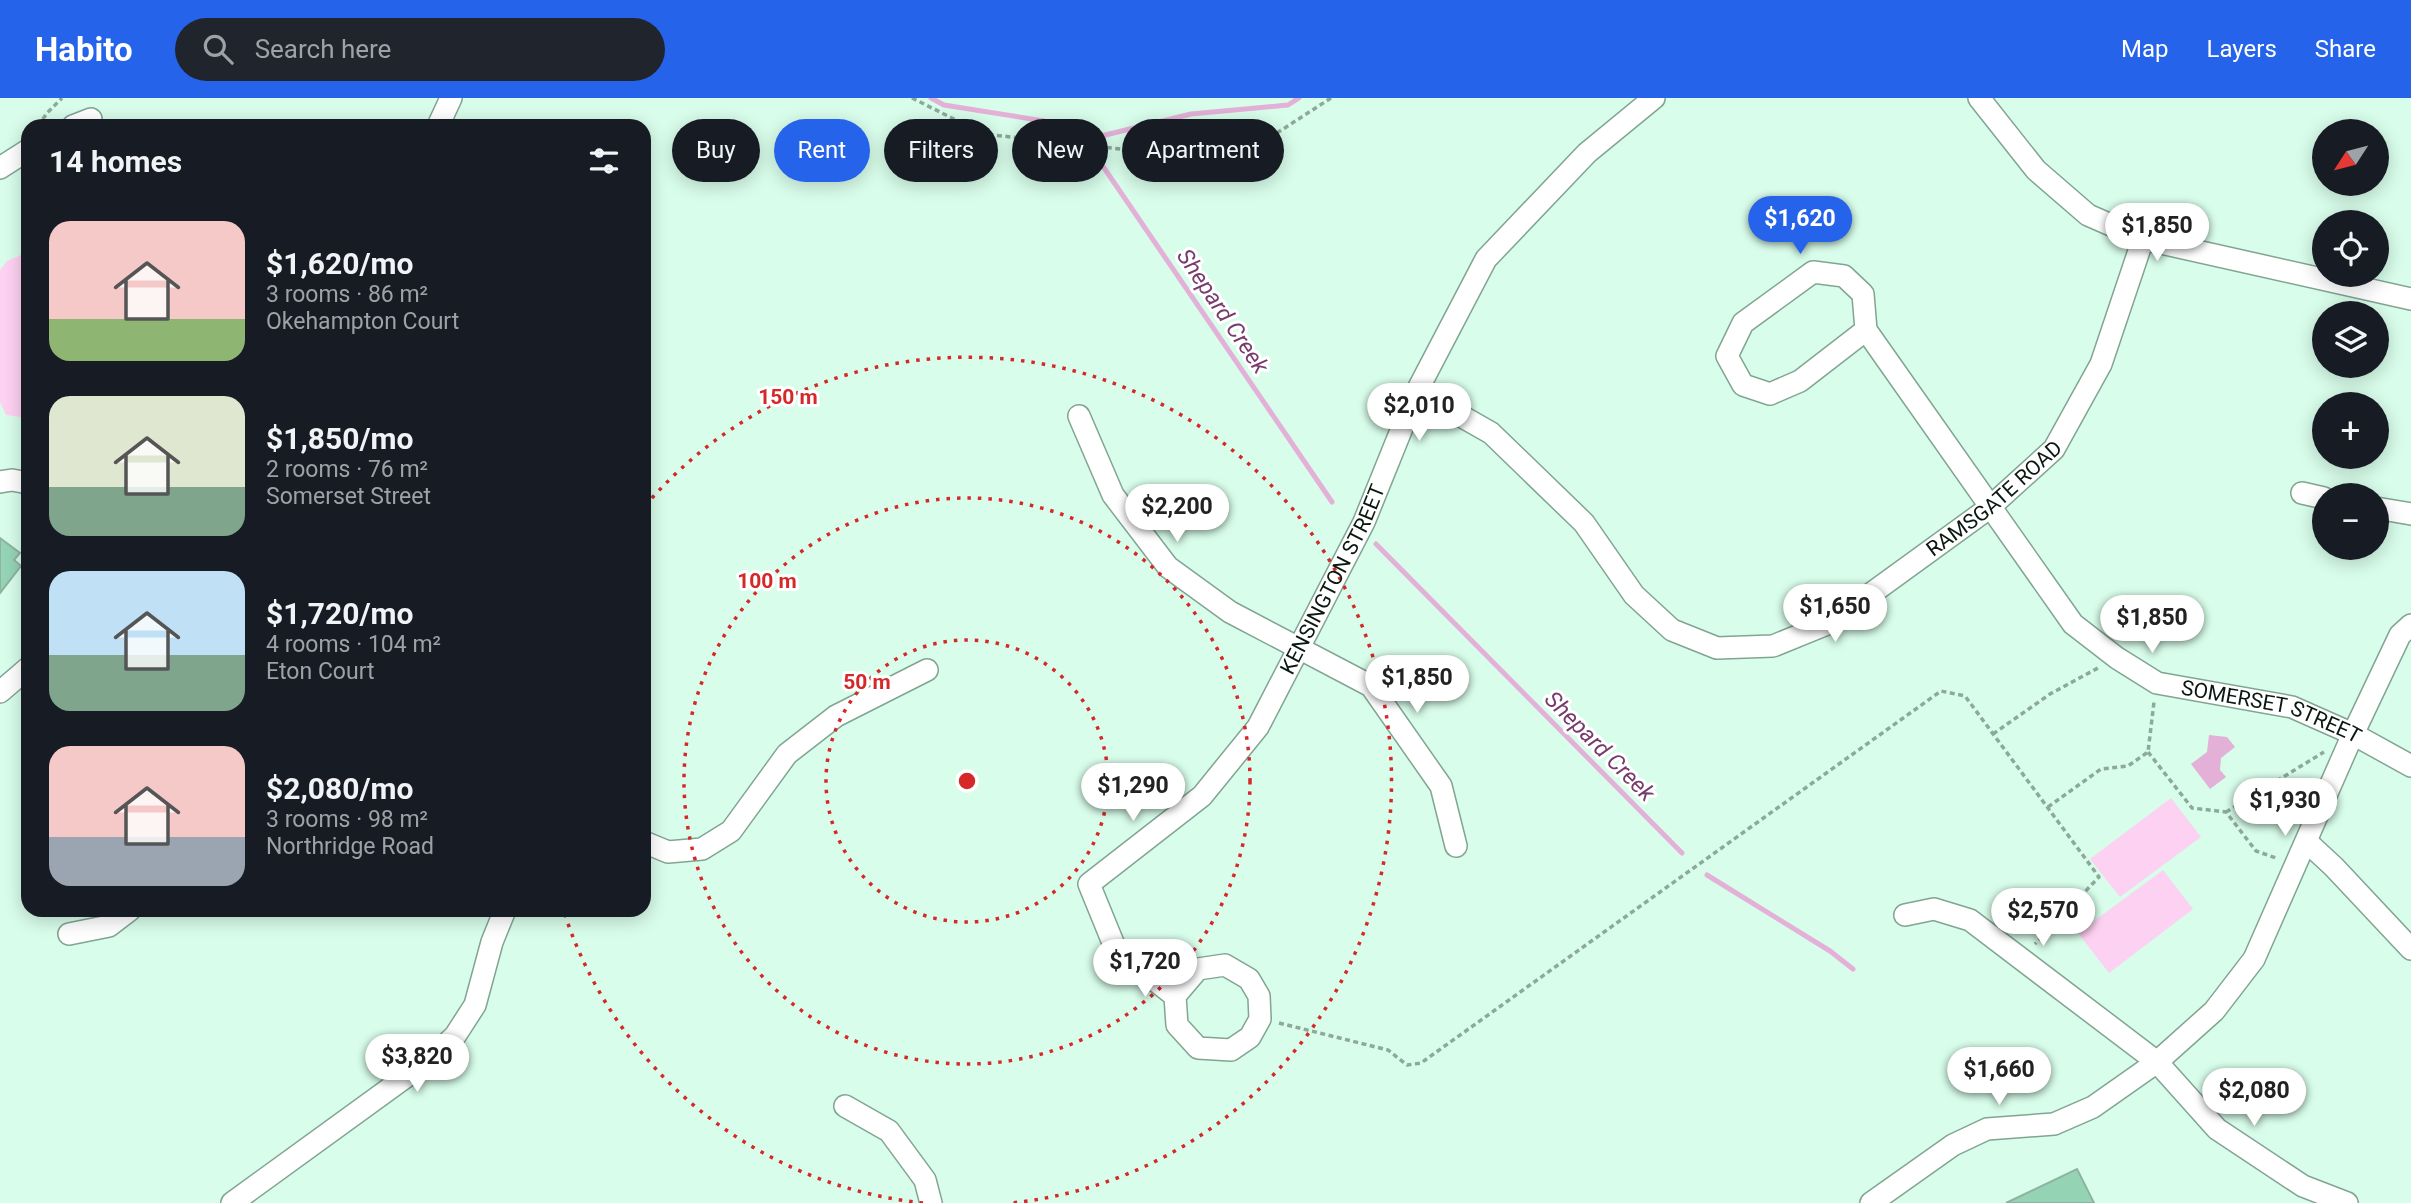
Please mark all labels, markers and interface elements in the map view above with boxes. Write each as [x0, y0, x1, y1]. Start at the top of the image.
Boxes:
search box [175, 18, 665, 81]
text: Habito [35, 30, 133, 69]
icon: search [199, 30, 237, 68]
text: Search here [255, 34, 391, 64]
text: Map [2121, 35, 2169, 63]
text: Layers [2207, 35, 2277, 63]
text: Share [2315, 35, 2376, 63]
chip: Buy [672, 119, 760, 182]
chip: Rent [774, 119, 870, 182]
chip: Filters [884, 119, 998, 182]
chip: New [1012, 119, 1108, 182]
chip: Apartment [1122, 119, 1284, 182]
north arrow [2312, 119, 2389, 196]
map controls [2312, 119, 2389, 560]
icon: filters [585, 142, 623, 180]
text: 14 homes [49, 144, 182, 179]
pin: $1,620 [1743, 197, 1857, 256]
pin: $1,850 [2100, 204, 2214, 263]
text: $1,620 [1764, 205, 1836, 232]
button: locate [2312, 210, 2389, 287]
text: $1,850 [2121, 212, 2193, 239]
water label: Shepard Creek [1171, 244, 1275, 379]
text: $1,620/mo [266, 246, 414, 281]
icon: home [105, 249, 189, 333]
text: 3 rooms · 86 m² [266, 281, 428, 308]
button: layers [2312, 301, 2389, 378]
text: Okehampton Court [266, 308, 459, 335]
pin: $2,010 [1362, 384, 1476, 443]
text: 150 m [758, 385, 818, 409]
text: $2,010 [1383, 392, 1455, 419]
button: + [2312, 392, 2389, 469]
text: $1,850/mo [266, 421, 414, 456]
icon: home [105, 424, 189, 508]
street label: RAMSGATE ROAD [1922, 436, 2067, 561]
text: 2 rooms · 76 m² [266, 456, 428, 483]
street label: KENSINGTON STREET [1275, 481, 1390, 678]
text: Somerset Street [266, 483, 431, 510]
button: − [2312, 483, 2389, 560]
pin: $2,200 [1120, 484, 1234, 544]
text: $2,200 [1141, 493, 1213, 520]
text: 100 m [737, 569, 797, 593]
pin: $1,650 [1778, 584, 1892, 644]
text: $1,650 [1799, 593, 1871, 620]
text: $1,720/mo [266, 596, 414, 631]
pin: $1,850 [2095, 596, 2209, 655]
icon: home [105, 599, 189, 683]
text: $1,850 [2116, 604, 2188, 631]
text: 4 rooms · 104 m² [266, 631, 441, 658]
pin: $1,850 [1360, 656, 1474, 715]
text: Eton Court [266, 658, 375, 685]
text: $1,850 [1381, 664, 1453, 691]
text: 50 m [843, 670, 891, 694]
street label: SOMERSET STREET [2179, 676, 2366, 748]
water label: Shepard Creek [1539, 686, 1661, 807]
pin: $1,290 [1076, 764, 1190, 823]
centre of rings [955, 769, 979, 793]
text: $2,080/mo [266, 771, 414, 806]
text: $1,290 [1097, 772, 1169, 799]
icon: home [105, 774, 189, 858]
pin: $1,930 [2228, 778, 2342, 838]
text: $1,930 [2249, 787, 2321, 814]
text: 3 rooms · 98 m² [266, 806, 428, 833]
text: Northridge Road [266, 833, 434, 860]
pin: $2,570 [1986, 888, 2100, 948]
text: $2,570 [2007, 897, 2079, 924]
pin: $1,720 [1088, 940, 1202, 999]
text: $1,720 [1109, 948, 1181, 975]
pin: $3,820 [360, 1034, 474, 1094]
text: $3,820 [381, 1043, 453, 1070]
pin: $1,660 [1942, 1048, 2056, 1107]
text: $1,660 [1963, 1056, 2035, 1083]
pin: $2,080 [2197, 1068, 2311, 1128]
text: $2,080 [2218, 1077, 2290, 1104]

